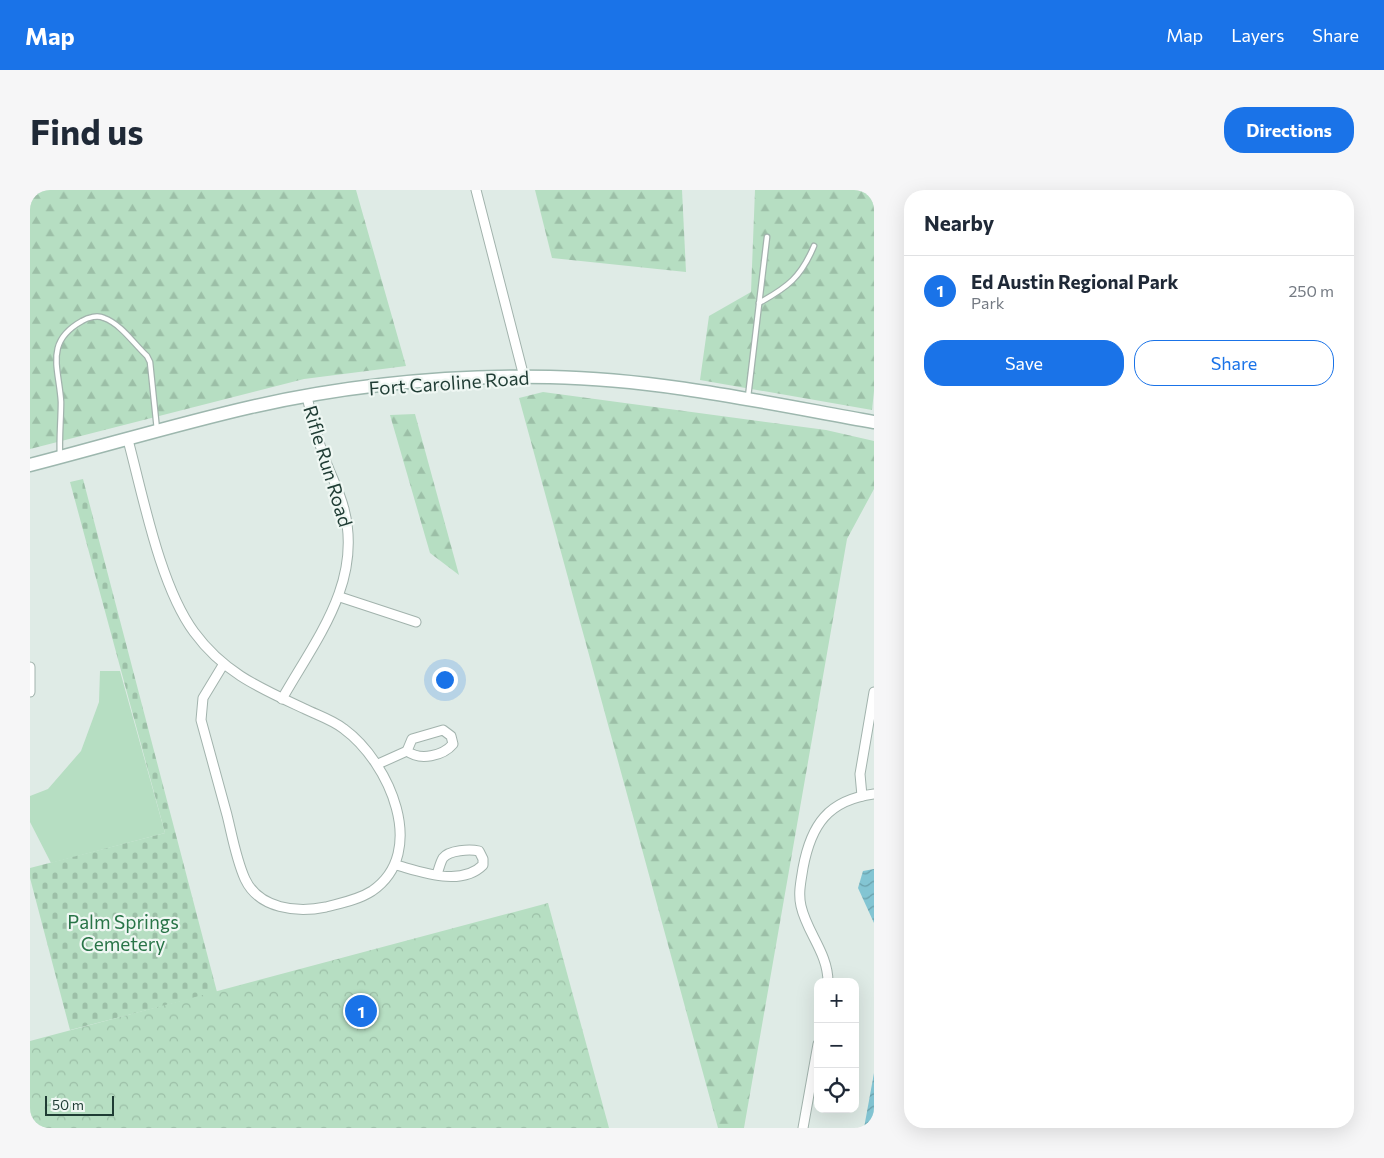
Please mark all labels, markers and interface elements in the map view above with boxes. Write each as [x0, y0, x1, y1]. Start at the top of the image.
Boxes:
text: Map [25, 21, 75, 50]
text: Map [1166, 24, 1203, 46]
text: Layers [1231, 24, 1284, 46]
text: Share [1312, 24, 1359, 46]
button: Directions [1224, 107, 1354, 153]
text: Find us [30, 109, 144, 152]
text: Nearby [924, 210, 994, 235]
text: Ed Austin Regional Park [971, 270, 1179, 293]
text: 1 [936, 281, 944, 300]
text: 250 m [1288, 281, 1334, 300]
text: Park [971, 293, 1004, 312]
button: Save [924, 340, 1124, 386]
button: Share [1134, 340, 1334, 386]
street label: Fort Caroline Road [368, 365, 530, 400]
street label: Rifle Run Road [299, 402, 358, 529]
your location [432, 667, 458, 693]
park label: Palm Springs Cemetery [67, 910, 179, 955]
map controls [814, 978, 859, 1113]
button: + [814, 978, 859, 1023]
pin: 1 [345, 992, 377, 1030]
button: − [814, 1023, 859, 1068]
button: locate [814, 1068, 859, 1113]
scale bar [45, 1093, 114, 1116]
text: 50 m [52, 1096, 84, 1113]

